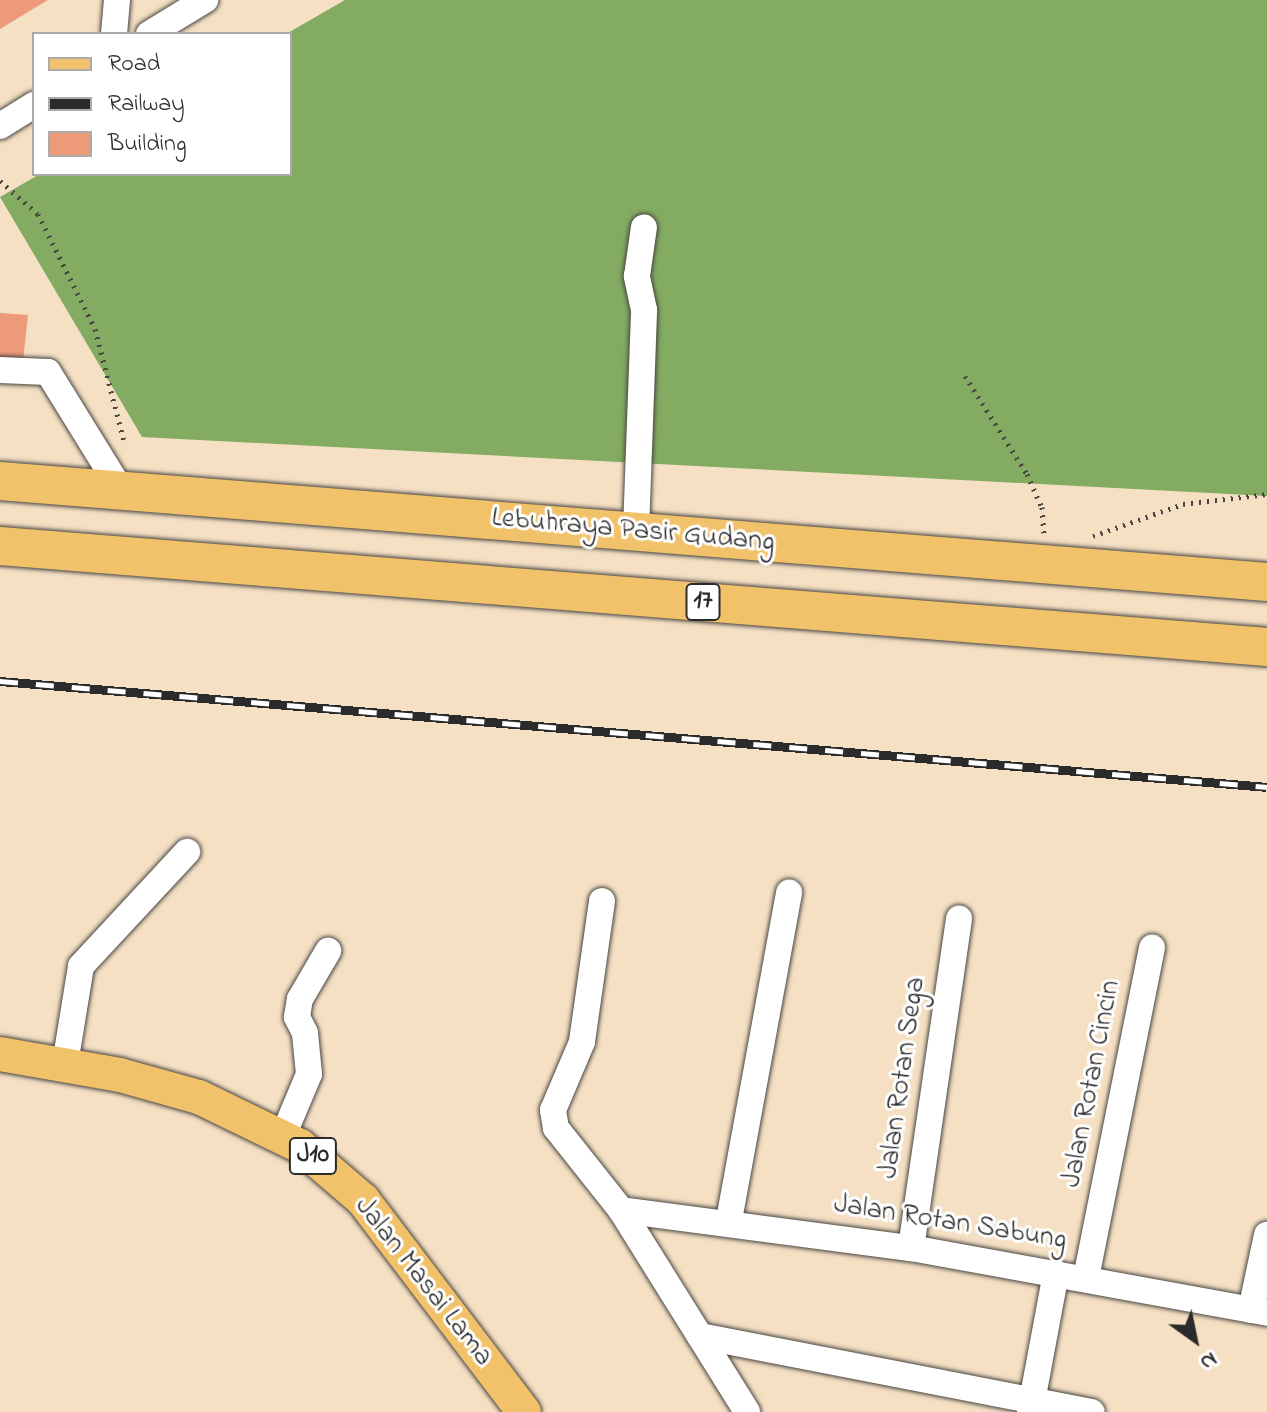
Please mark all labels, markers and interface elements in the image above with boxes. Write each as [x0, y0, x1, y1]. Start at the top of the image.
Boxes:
legend [32, 32, 292, 176]
text: Road [108, 47, 160, 82]
text: Railway [108, 87, 185, 122]
text: Building [108, 127, 187, 162]
street label: Lebuhraya Pasir Gudang [490, 502, 776, 560]
road number: 17 [685, 580, 721, 624]
street label: Jalan Rotan Sega [872, 975, 934, 1181]
street label: Jalan Rotan Cincin [1055, 978, 1129, 1190]
road number: J10 [287, 1134, 339, 1178]
street label: Jalan Rotan Sabung [831, 1188, 1069, 1258]
street label: Jalan Masai Lama [347, 1191, 499, 1373]
north arrow [1155, 1300, 1235, 1380]
text: N [1193, 1343, 1223, 1378]

